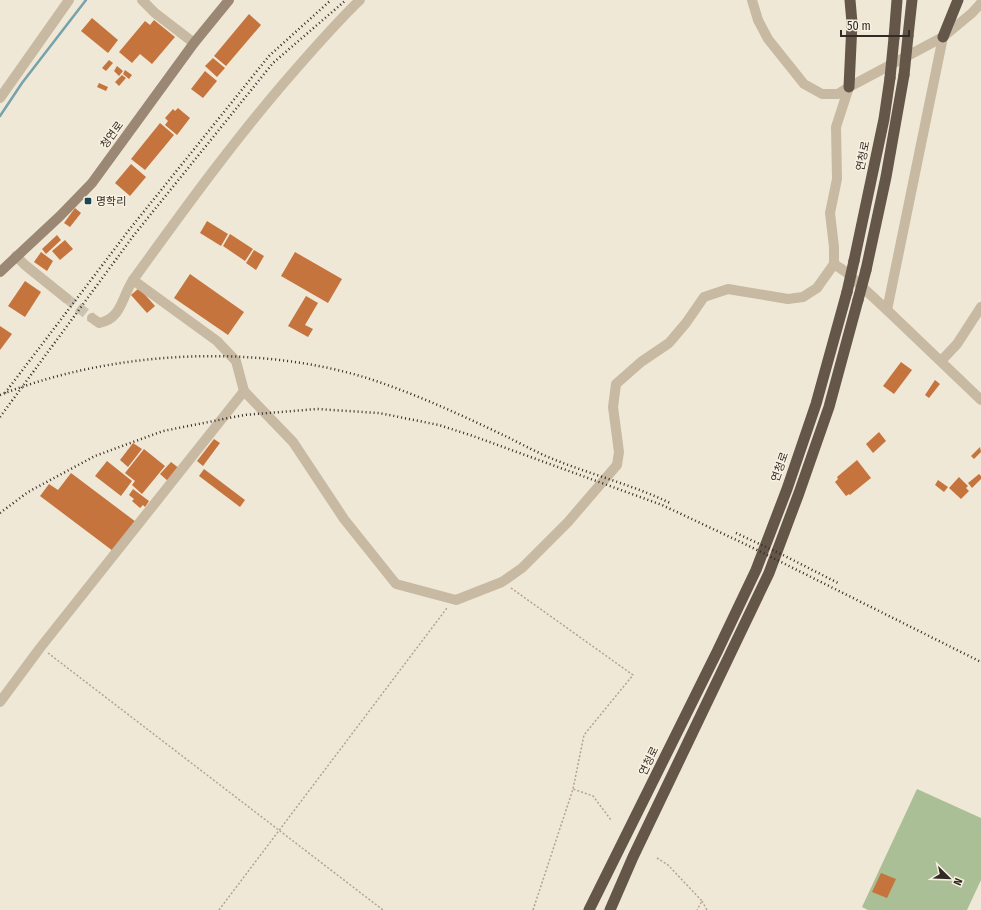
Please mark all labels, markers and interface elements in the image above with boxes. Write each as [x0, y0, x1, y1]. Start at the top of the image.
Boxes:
scale bar [841, 12, 909, 38]
text: 50 m [847, 19, 871, 33]
street label: 청연로 [98, 119, 126, 151]
street label: 연청로 [854, 140, 872, 172]
place label: 명학리 [96, 195, 126, 208]
marker: 명학리 [83, 196, 93, 206]
street label: 연청로 [769, 451, 791, 483]
street label: 연청로 [637, 745, 661, 777]
north arrow [929, 858, 969, 898]
text: N [950, 876, 965, 887]

